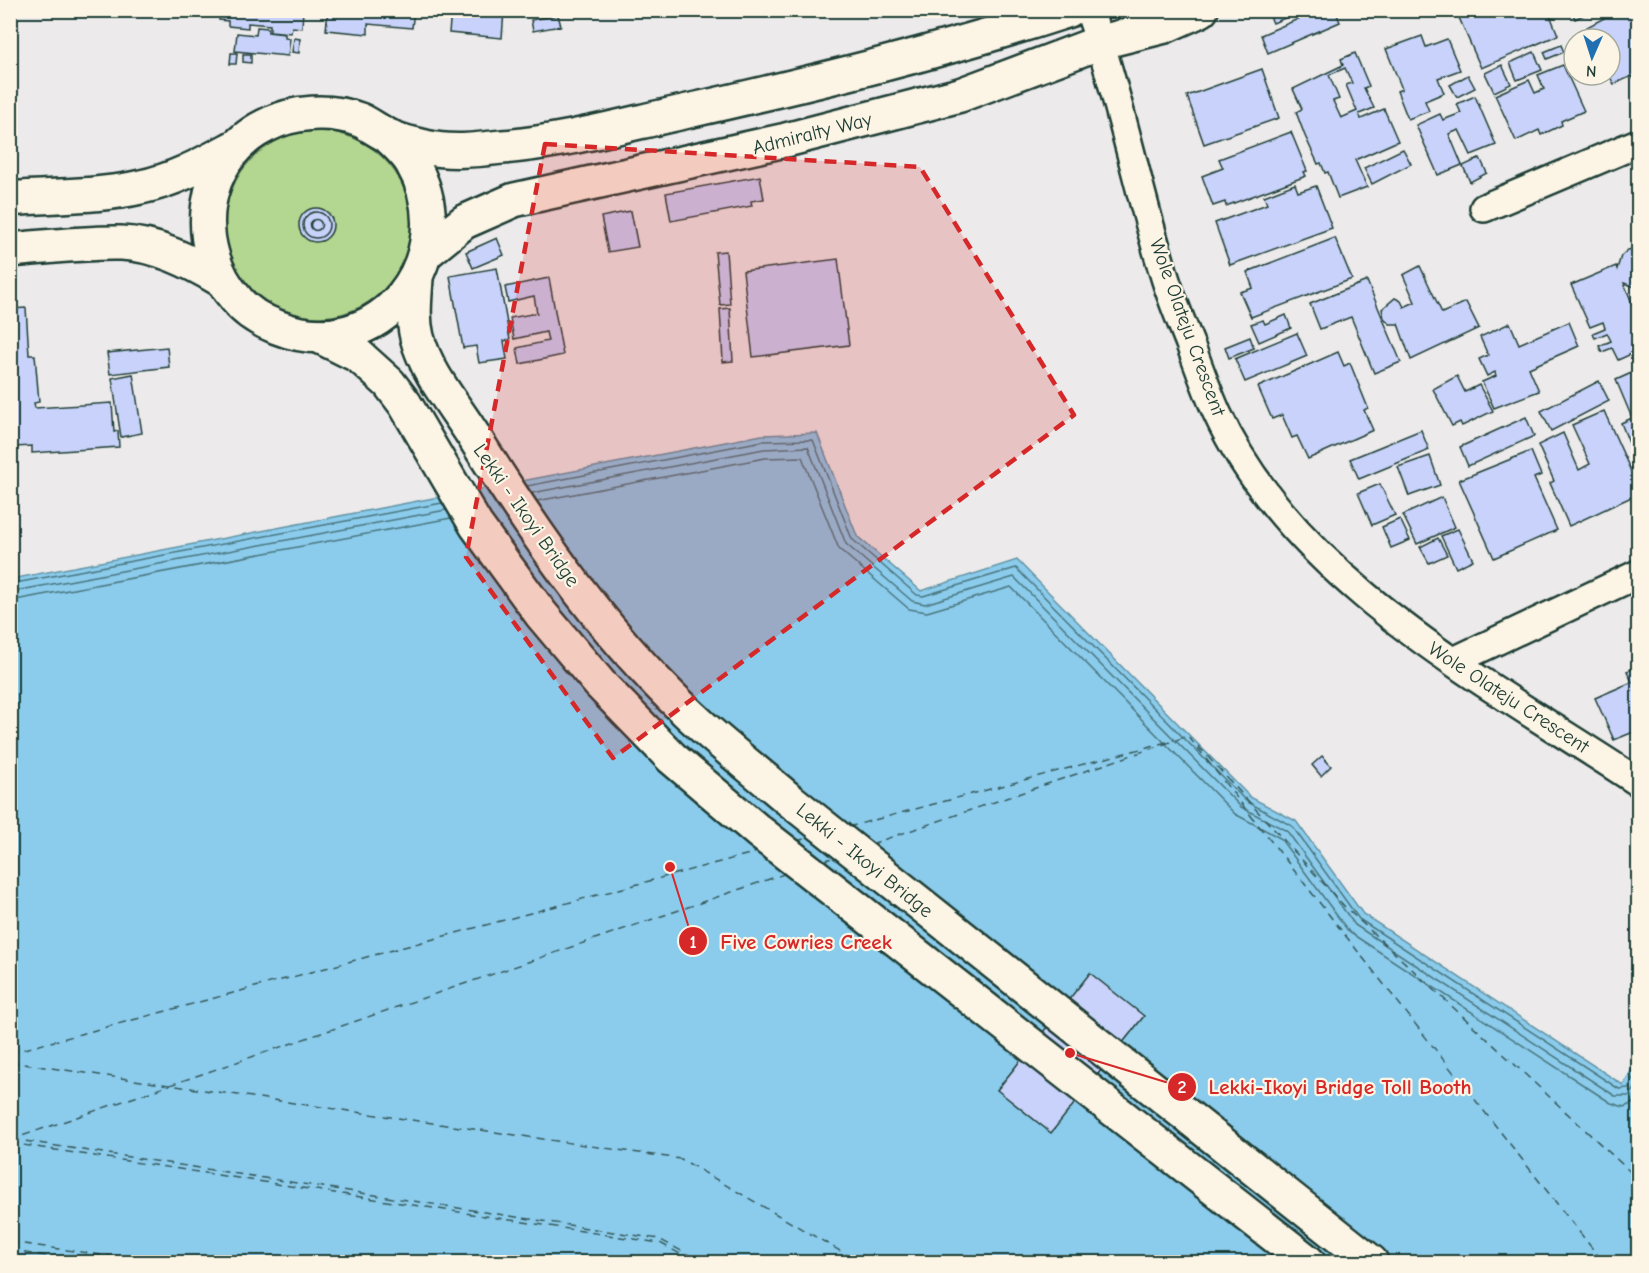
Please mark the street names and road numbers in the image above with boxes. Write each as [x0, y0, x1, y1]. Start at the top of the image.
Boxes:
street label: Admiralty Way [750, 108, 874, 159]
street label: Wole Olateju Crescent [1145, 235, 1231, 420]
street label: Lekki - Ikoyi Bridge [469, 440, 584, 591]
street label: Wole Olateju Crescent [1424, 637, 1595, 759]
street label: Lekki - Ikoyi Bridge [792, 798, 938, 922]

